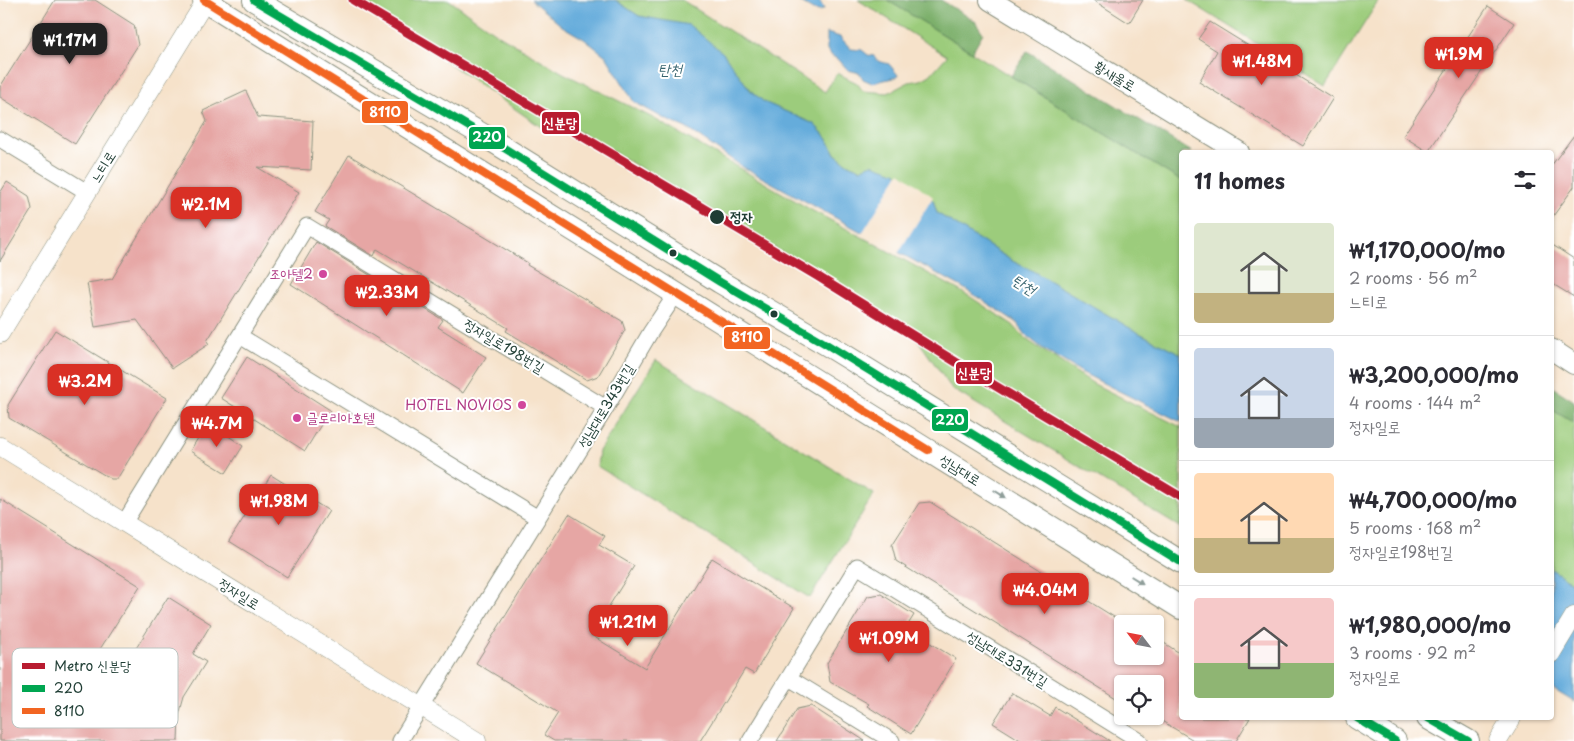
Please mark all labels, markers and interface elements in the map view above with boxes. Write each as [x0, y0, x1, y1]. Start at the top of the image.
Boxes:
pin: ₩1.17M [29, 22, 111, 65]
text: ₩1.17M [43, 27, 97, 51]
pin: ₩1.9M [1424, 36, 1494, 79]
text: ₩1.9M [1435, 41, 1483, 65]
pin: ₩1.48M [1221, 44, 1303, 86]
text: ₩1.48M [1233, 48, 1291, 72]
street label: 황새울로 [1091, 55, 1140, 96]
water label: 탄천 [658, 57, 684, 80]
line badge: 8110 [361, 100, 409, 124]
text: 8110 [369, 101, 401, 122]
line badge: 신분당 [541, 111, 580, 135]
text: 신분당 [543, 112, 578, 133]
line badge: 220 [468, 126, 506, 150]
text: 220 [472, 126, 502, 147]
street label: 느티로 [85, 147, 120, 187]
text: 11 homes [1194, 164, 1285, 196]
icon: filters [1511, 166, 1539, 194]
pin: ₩2.1M [171, 186, 241, 229]
text: ₩2.1M [182, 191, 230, 215]
place label: 정자 [730, 206, 753, 227]
marker: 정자 [708, 208, 726, 226]
text: ₩1,170,000/mo [1349, 233, 1505, 265]
icon: home [1234, 243, 1294, 303]
unlabelled marker [668, 248, 678, 258]
place label: 조아텔2 [269, 263, 313, 284]
text: 2 rooms · 56 m² [1349, 265, 1478, 289]
marker: 조아텔2 [317, 268, 329, 280]
water label: 탄천 [1008, 268, 1043, 301]
pin: ₩2.33M [346, 274, 428, 317]
text: ₩2.33M [356, 279, 418, 303]
text: 느티로 [1349, 289, 1388, 313]
unlabelled marker [769, 309, 779, 319]
street label: 정자일로198번길 [460, 313, 549, 378]
line badge: 8110 [723, 326, 771, 350]
text: 8110 [731, 326, 763, 347]
text: ₩3,200,000/mo [1349, 358, 1519, 390]
street label: 성남대로343번길 [572, 359, 639, 452]
line badge: 신분당 [955, 361, 993, 385]
text: 신분당 [957, 362, 992, 383]
pin: ₩3.2M [50, 364, 120, 406]
text: ₩3.2M [59, 368, 111, 392]
icon: home [1234, 368, 1294, 428]
text: 4 rooms · 144 m² [1349, 390, 1481, 414]
place label: HOTEL NOVIOS [405, 394, 512, 415]
marker: HOTEL NOVIOS [516, 399, 528, 411]
pin: ₩4.7M [182, 406, 252, 448]
place label: 글로리아호텔 [307, 407, 375, 428]
line badge: 220 [931, 408, 969, 432]
text: 220 [935, 409, 965, 430]
text: ₩4.7M [191, 410, 243, 434]
marker: 글로리아호텔 [291, 412, 303, 424]
text: 정자일로 [1349, 414, 1401, 438]
street label: 성남대로 [936, 449, 985, 490]
text: ₩4,700,000/mo [1349, 483, 1517, 515]
pin: ₩1.98M [238, 484, 320, 526]
text: ₩1.98M [250, 488, 308, 512]
one-way arrow [993, 490, 1006, 499]
icon: home [1234, 493, 1294, 553]
text: 5 rooms · 168 m² [1349, 515, 1481, 539]
text: 정자일로198번길 [1349, 539, 1453, 563]
pin: ₩4.04M [1004, 572, 1086, 615]
street label: 정자일로 [215, 573, 264, 614]
one-way arrow [1131, 576, 1144, 585]
text: ₩4.04M [1013, 577, 1077, 601]
pin: ₩1.21M [587, 604, 669, 647]
text: ₩1,980,000/mo [1349, 608, 1511, 640]
text: ₩1.21M [600, 609, 656, 633]
north arrow [1114, 615, 1164, 665]
map controls [1114, 615, 1164, 725]
icon: home [1234, 618, 1294, 678]
pin: ₩1.09M [848, 620, 930, 663]
text: ₩1.09M [859, 625, 919, 649]
street label: 성남대로331번길 [963, 625, 1053, 692]
text: 3 rooms · 92 m² [1349, 640, 1476, 664]
legend [12, 648, 178, 728]
text: Metro 신분당 [54, 655, 132, 676]
text: 정자일로 [1349, 664, 1401, 688]
button: locate [1114, 675, 1164, 725]
text: 220 [54, 677, 83, 698]
text: 8110 [54, 700, 85, 721]

